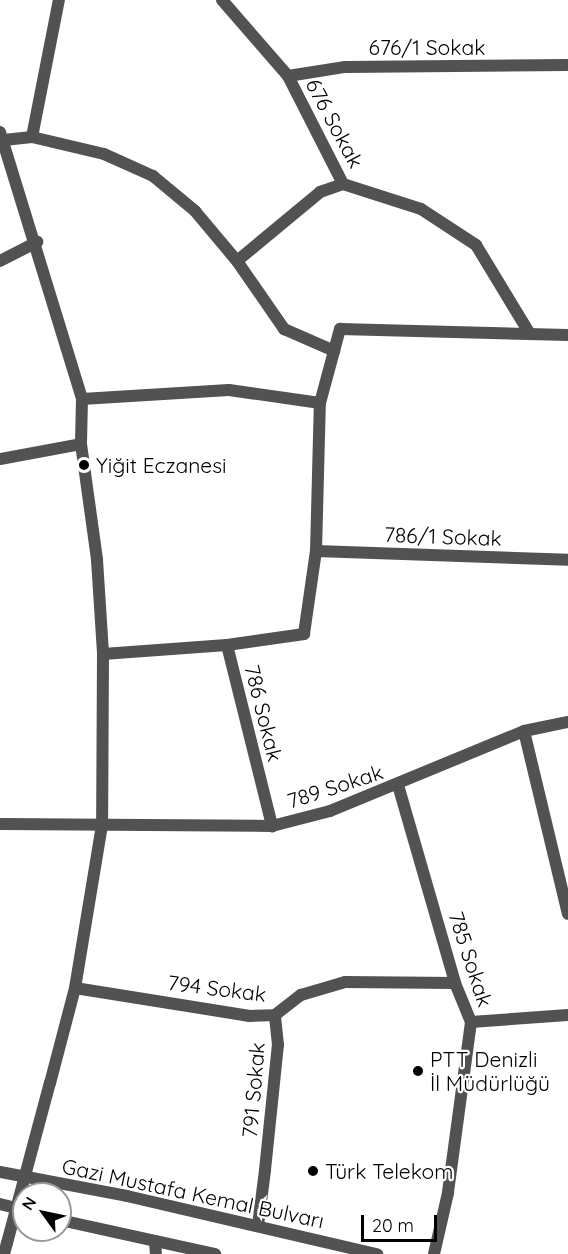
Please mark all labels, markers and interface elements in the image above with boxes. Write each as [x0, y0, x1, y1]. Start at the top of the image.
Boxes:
street label: 676/1 Sokak [369, 34, 485, 60]
street label: 676 Sokak [301, 74, 369, 172]
place label: Yiğit Eczanesi [96, 452, 227, 478]
marker: Yiğit Eczanesi [77, 458, 91, 472]
street label: 786/1 Sokak [384, 521, 502, 551]
street label: 786 Sokak [240, 662, 288, 764]
street label: 789 Sokak [284, 759, 386, 813]
street label: 785 Sokak [444, 908, 498, 1010]
street label: 794 Sokak [166, 969, 268, 1007]
street label: 791 Sokak [236, 1041, 270, 1139]
place label: PTT Denizli İl Müdürlüğü [430, 1046, 550, 1096]
marker: PTT Denizli İl Müdürlüğü [411, 1064, 425, 1078]
street label: Gazi Mustafa Kemal Bulvarı [60, 1153, 326, 1233]
place label: Türk Telekom [325, 1158, 453, 1184]
marker: Türk Telekom [306, 1164, 320, 1178]
north arrow [12, 1182, 72, 1242]
text: N [17, 1193, 40, 1214]
scale bar [364, 1203, 440, 1241]
text: 20 m [372, 1214, 414, 1237]

